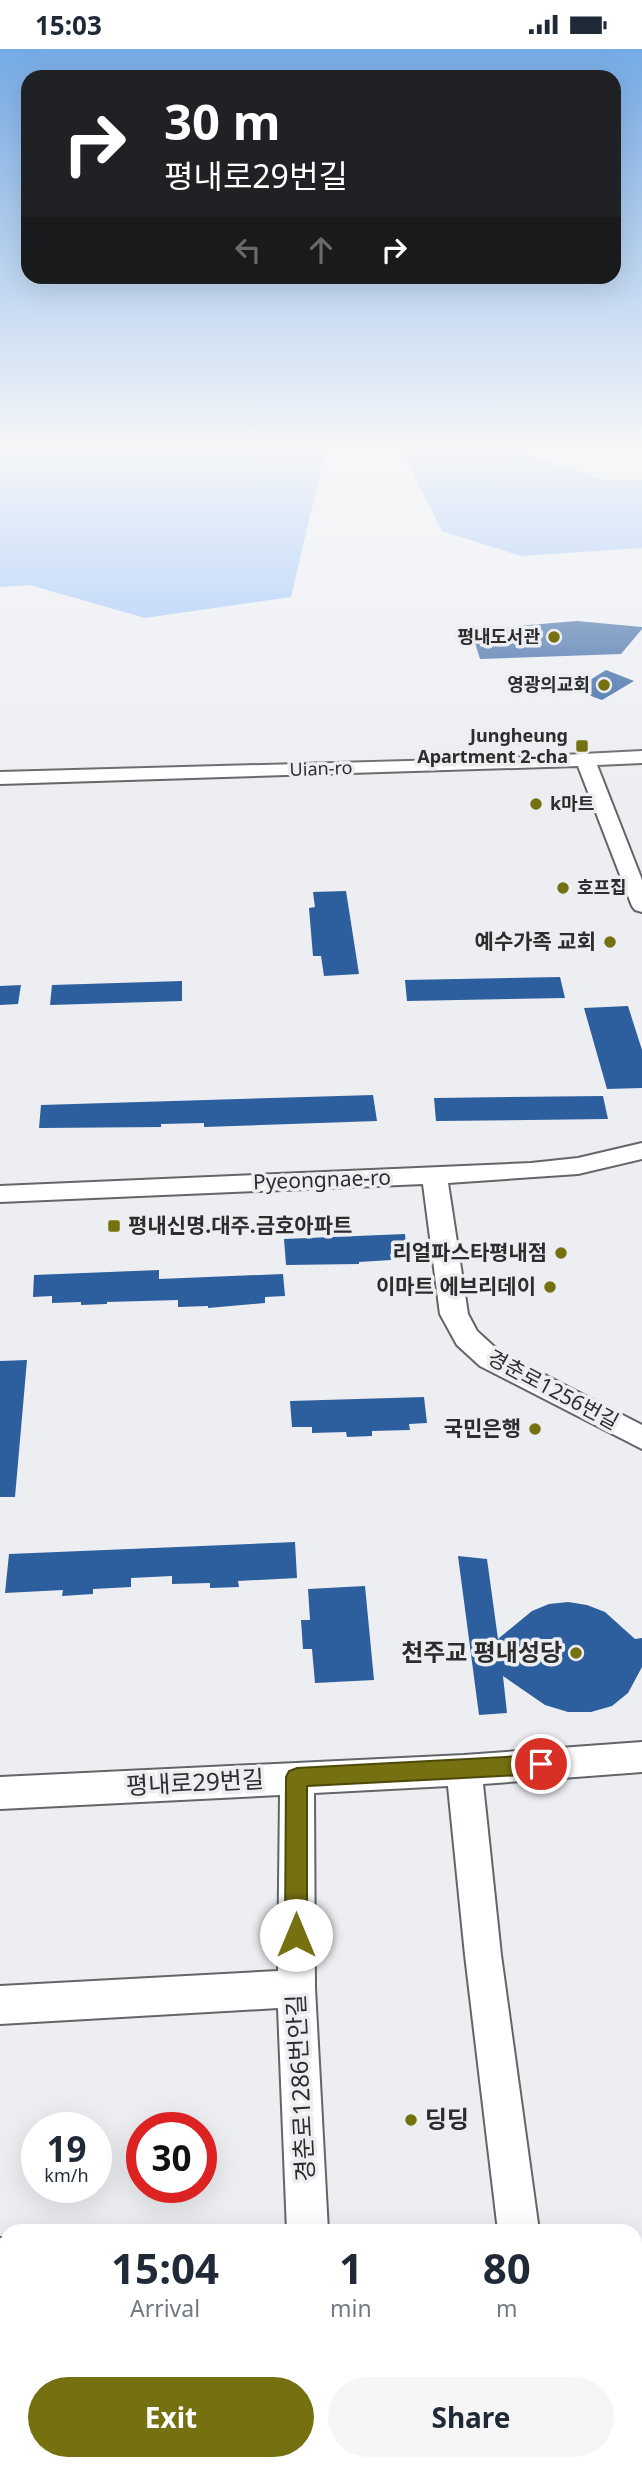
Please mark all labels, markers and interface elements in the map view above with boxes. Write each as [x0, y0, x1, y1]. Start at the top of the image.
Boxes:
text: 15:03 [35, 7, 102, 43]
text: 30 m [164, 88, 281, 154]
icon: right [49, 98, 140, 189]
text: 평내로29번길 [164, 154, 348, 197]
icon: left [229, 231, 267, 269]
icon: ahead [302, 231, 340, 269]
icon: right [375, 231, 413, 269]
place label: 평내도서관 [457, 624, 540, 648]
marker: 평내도서관 [546, 629, 562, 645]
place label: 영광의교회 [507, 672, 590, 696]
marker: 영광의교회 [596, 677, 612, 693]
place label: Jungheung Apartment 2-cha [417, 723, 568, 768]
marker: Jungheung Apartment 2-cha [574, 738, 590, 754]
street label: Uian-ro [289, 755, 353, 781]
place label: k마트 [550, 791, 594, 815]
marker: k마트 [528, 796, 544, 812]
place label: 호프집 [577, 875, 627, 899]
marker: 호프집 [555, 880, 571, 896]
place label: 예수가족 교회 [475, 927, 596, 955]
marker: 예수가족 교회 [602, 934, 618, 950]
street label: Pyeongnae-ro [252, 1163, 392, 1195]
place label: 평내신명.대주.금호아파트 [128, 1211, 352, 1239]
marker: 평내신명.대주.금호아파트 [106, 1218, 122, 1234]
place label: 리얼파스타평내점 [392, 1238, 547, 1266]
marker: 리얼파스타평내점 [553, 1245, 569, 1261]
place label: 이마트 에브리데이 [376, 1272, 536, 1300]
marker: 이마트 에브리데이 [542, 1279, 558, 1295]
street label: 경춘로1256번길 [483, 1343, 624, 1435]
place label: 국민은행 [444, 1414, 521, 1442]
marker: 국민은행 [527, 1421, 543, 1437]
place label: 천주교 평내성당 [401, 1635, 562, 1668]
marker: 천주교 평내성당 [568, 1645, 584, 1661]
pin [511, 1734, 571, 1794]
icon: arrive [522, 1745, 560, 1783]
street label: 평내로29번길 [125, 1761, 265, 1802]
position arrow [259, 1898, 333, 1972]
street label: 경춘로1286번안길 [278, 1994, 321, 2183]
place label: 딩딩 [425, 2102, 469, 2135]
speed limit sign: 30 [126, 2112, 217, 2203]
marker: 딩딩 [403, 2112, 419, 2128]
text: 19 [46, 2125, 87, 2172]
text: km/h [44, 2163, 89, 2187]
text: 15:04 [111, 2239, 219, 2296]
text: 1 [339, 2239, 363, 2296]
text: 80 [483, 2239, 531, 2296]
text: Arrival [130, 2292, 200, 2324]
text: min [330, 2292, 372, 2324]
text: m [496, 2292, 518, 2324]
button: Exit [28, 2377, 314, 2457]
button: Share [328, 2377, 614, 2457]

